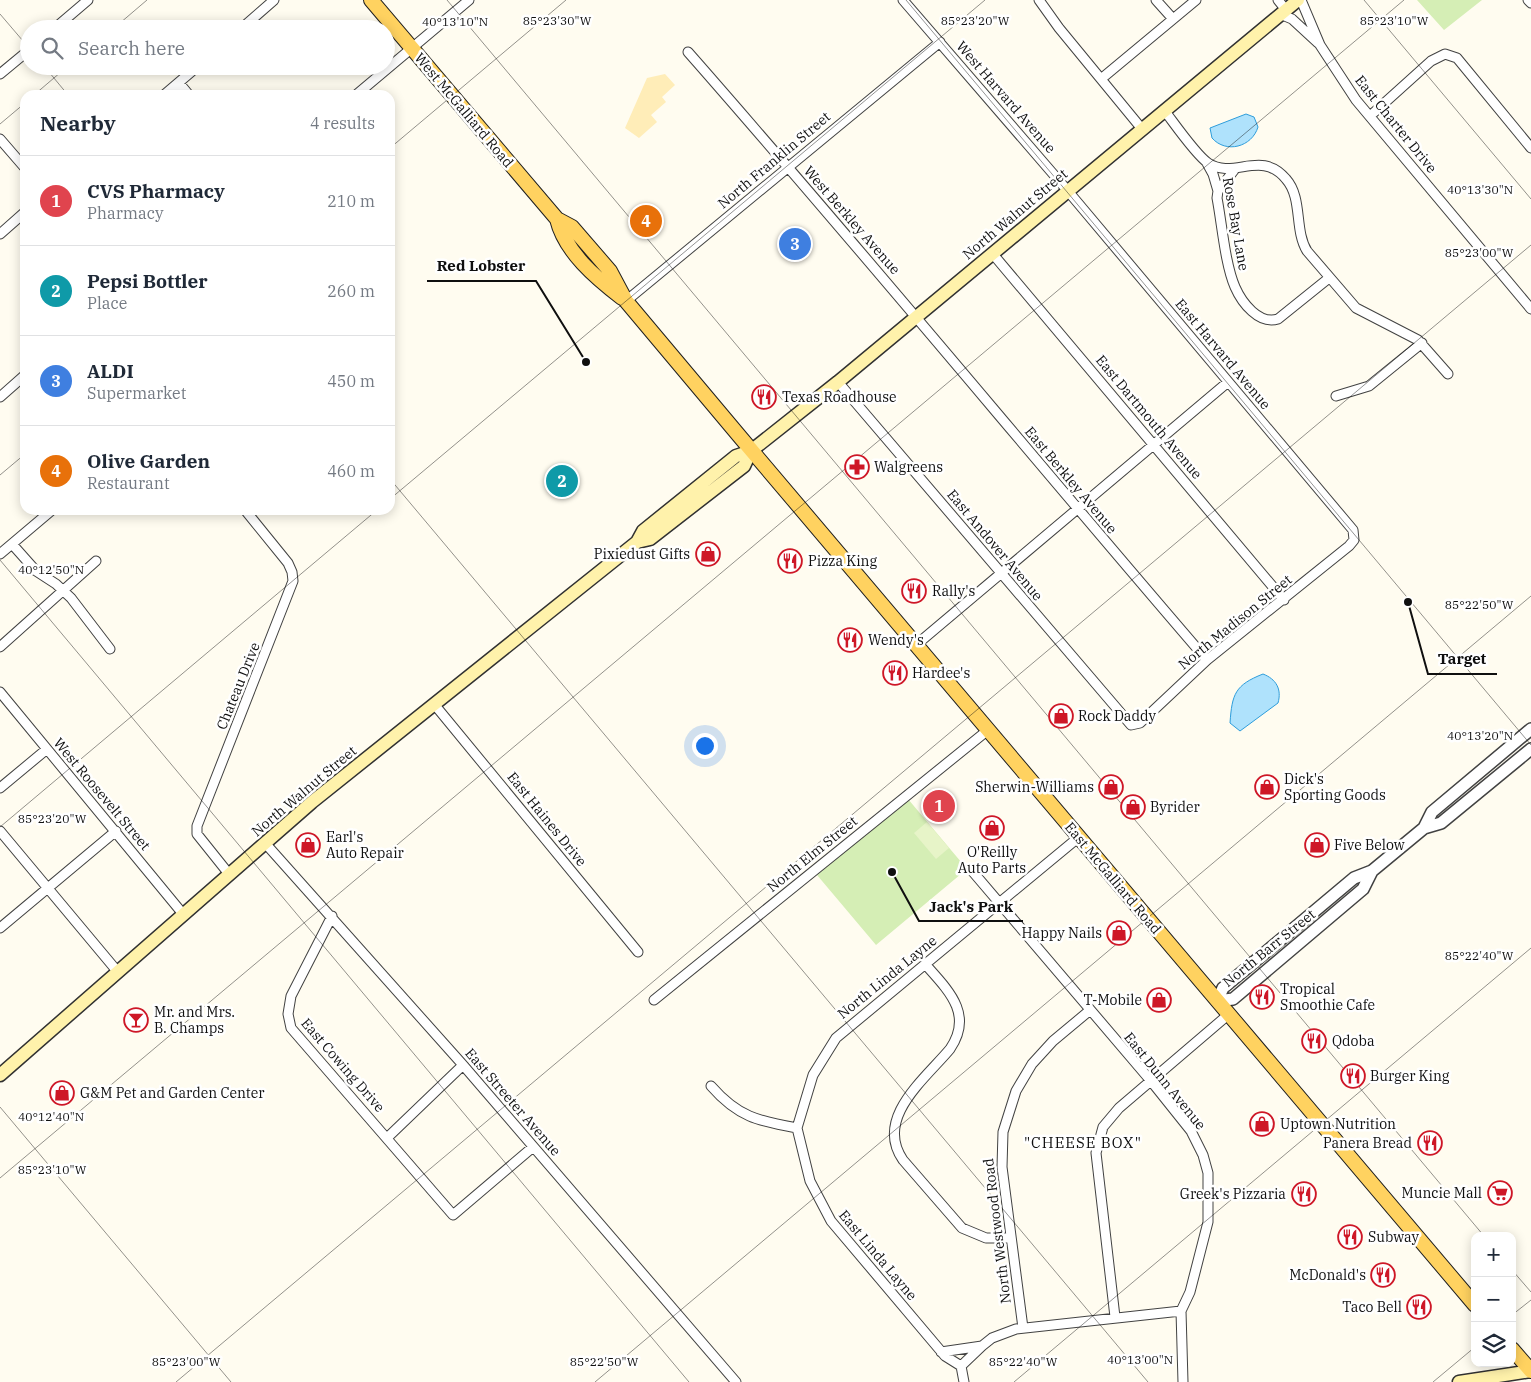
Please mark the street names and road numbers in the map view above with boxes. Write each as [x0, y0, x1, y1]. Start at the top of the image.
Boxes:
street label: West Harvard Avenue [952, 37, 1060, 157]
street label: West McGalliard Road [411, 49, 518, 171]
street label: East Charter Drive [1351, 71, 1441, 177]
street label: North Franklin Street [714, 108, 834, 212]
street label: West Berkley Avenue [800, 162, 904, 278]
street label: North Walnut Street [959, 165, 1071, 263]
street label: Rose Bay Lane [1219, 176, 1253, 272]
street label: East Harvard Avenue [1171, 295, 1275, 413]
street label: East Dartmouth Avenue [1092, 351, 1206, 483]
street label: East Berkley Avenue [1021, 423, 1121, 537]
street label: East Andover Avenue [943, 486, 1047, 604]
street label: North Madison Street [1175, 571, 1295, 673]
street label: Chateau Drive [212, 640, 264, 732]
street label: West Roosevelt Street [50, 734, 154, 854]
street label: North Walnut Street [248, 742, 360, 840]
street label: East Haines Drive [503, 768, 591, 870]
street label: North Elm Street [763, 812, 861, 896]
street label: East McGalliard Road [1061, 818, 1165, 938]
street label: North Barr Street [1219, 905, 1319, 991]
street label: North Linda Layne [834, 931, 940, 1023]
street label: East Cowing Drive [297, 1014, 389, 1116]
street label: East Dunn Avenue [1120, 1029, 1210, 1133]
street label: East Streeter Avenue [461, 1044, 565, 1160]
street label: North Westwood Road [979, 1157, 1015, 1305]
street label: East Linda Layne [835, 1206, 921, 1304]

